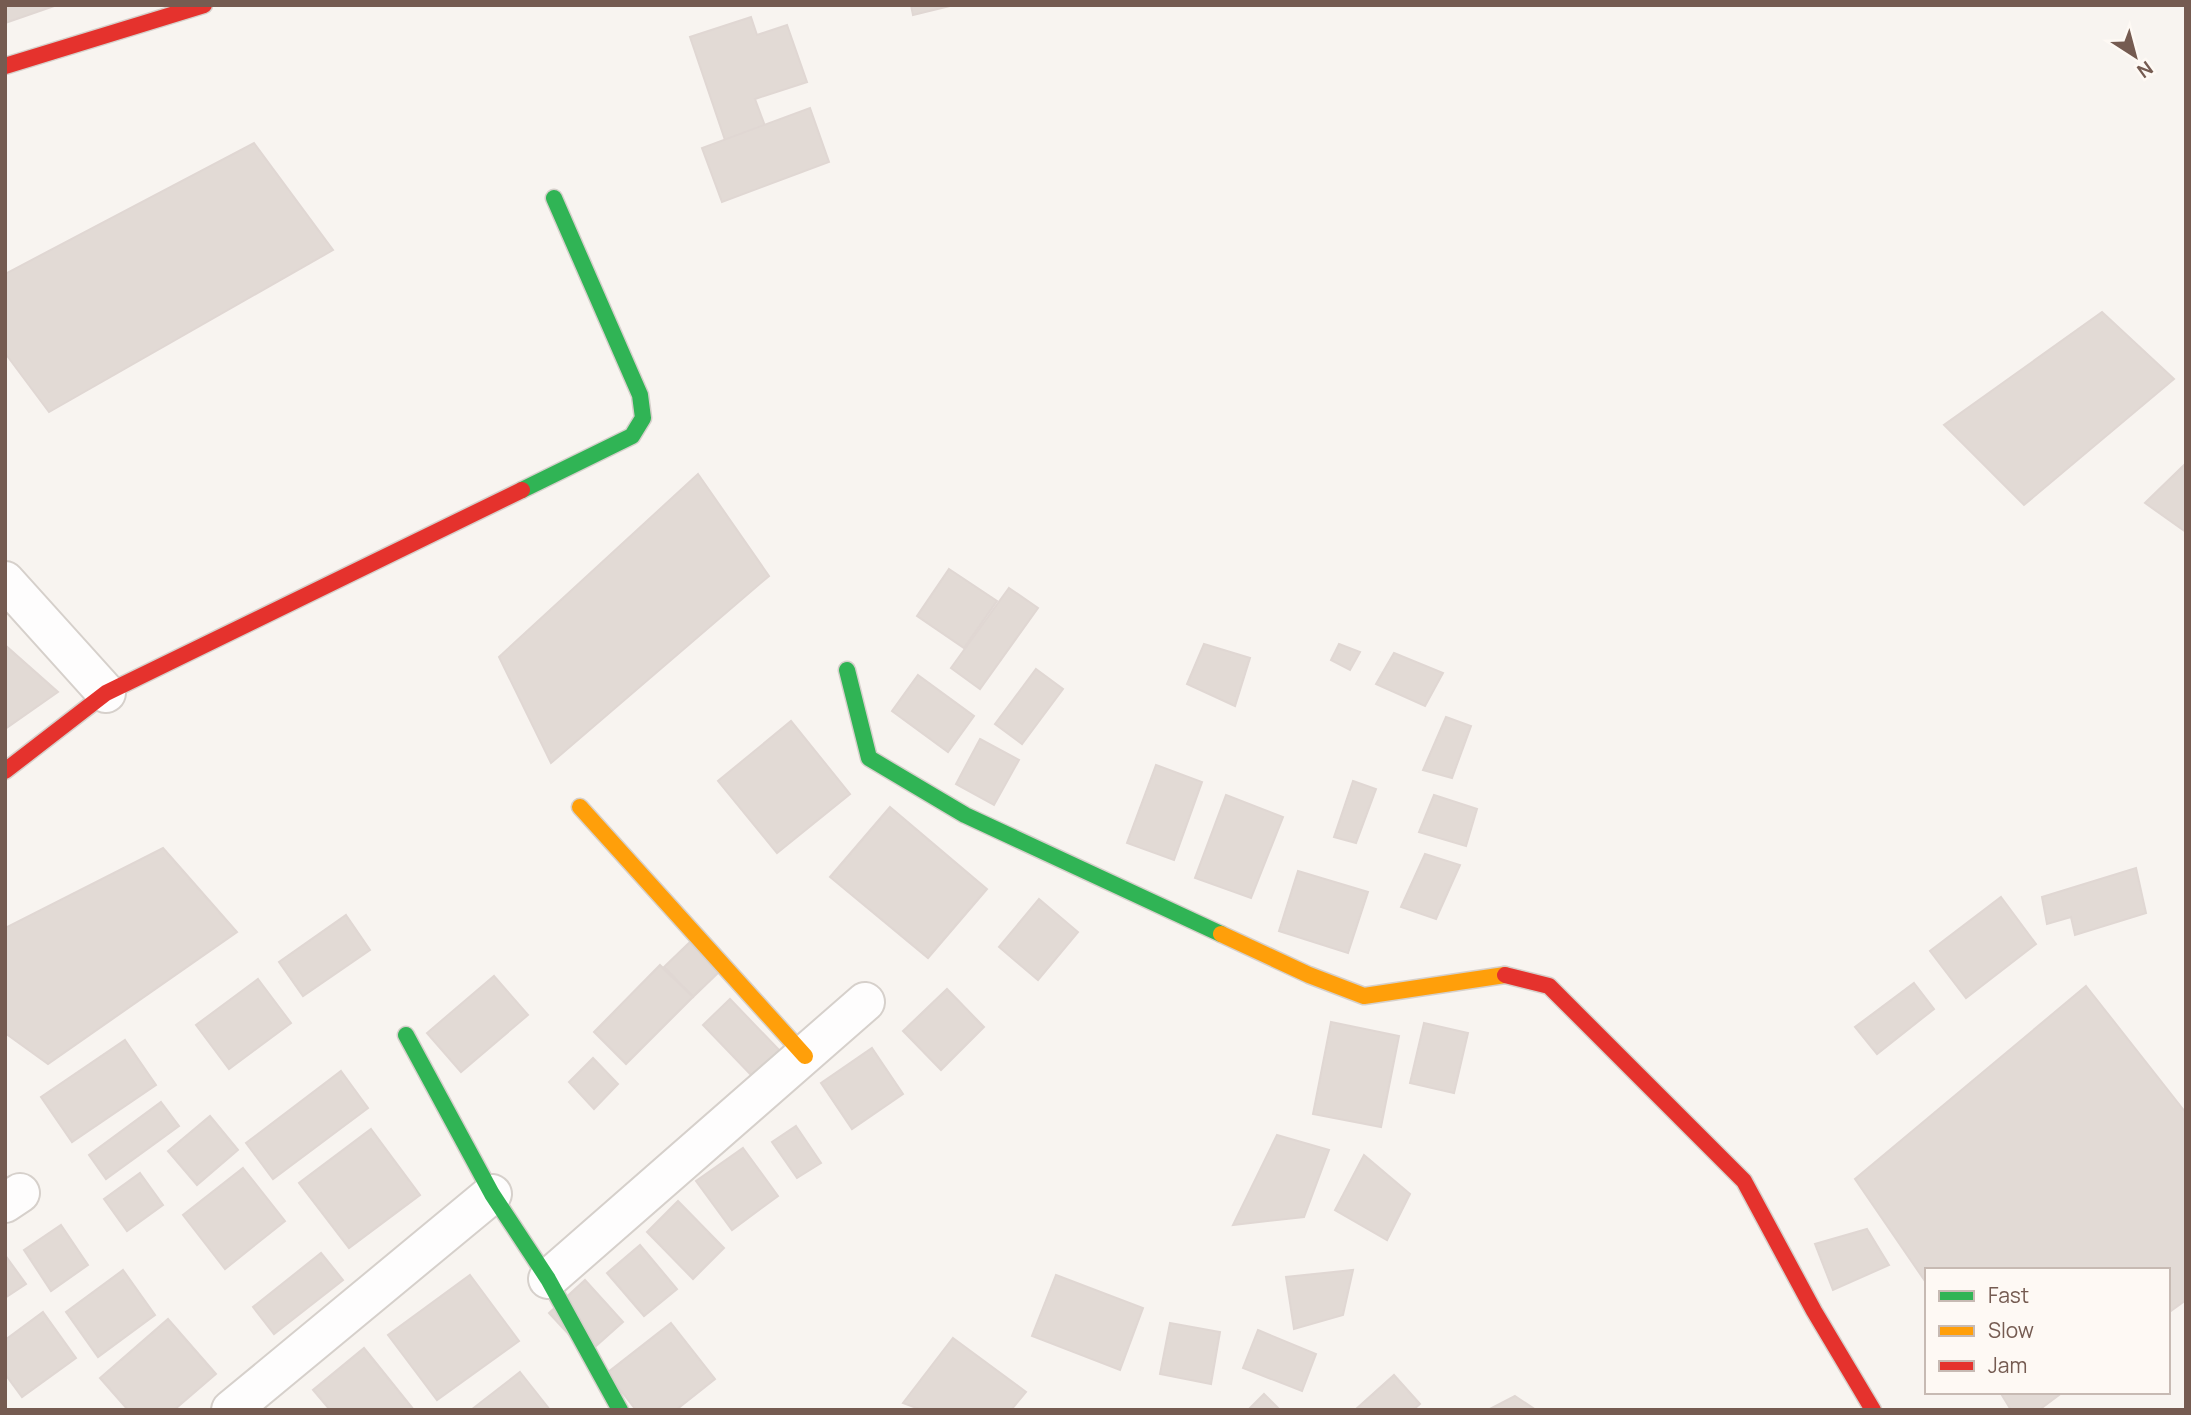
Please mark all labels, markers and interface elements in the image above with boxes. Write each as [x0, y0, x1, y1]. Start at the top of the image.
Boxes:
north arrow [2100, 21, 2170, 91]
text: N [2132, 55, 2158, 84]
legend [1925, 1268, 2170, 1394]
text: Fast [1988, 1281, 2029, 1309]
text: Slow [1988, 1316, 2034, 1344]
text: Jam [1988, 1351, 2027, 1379]

